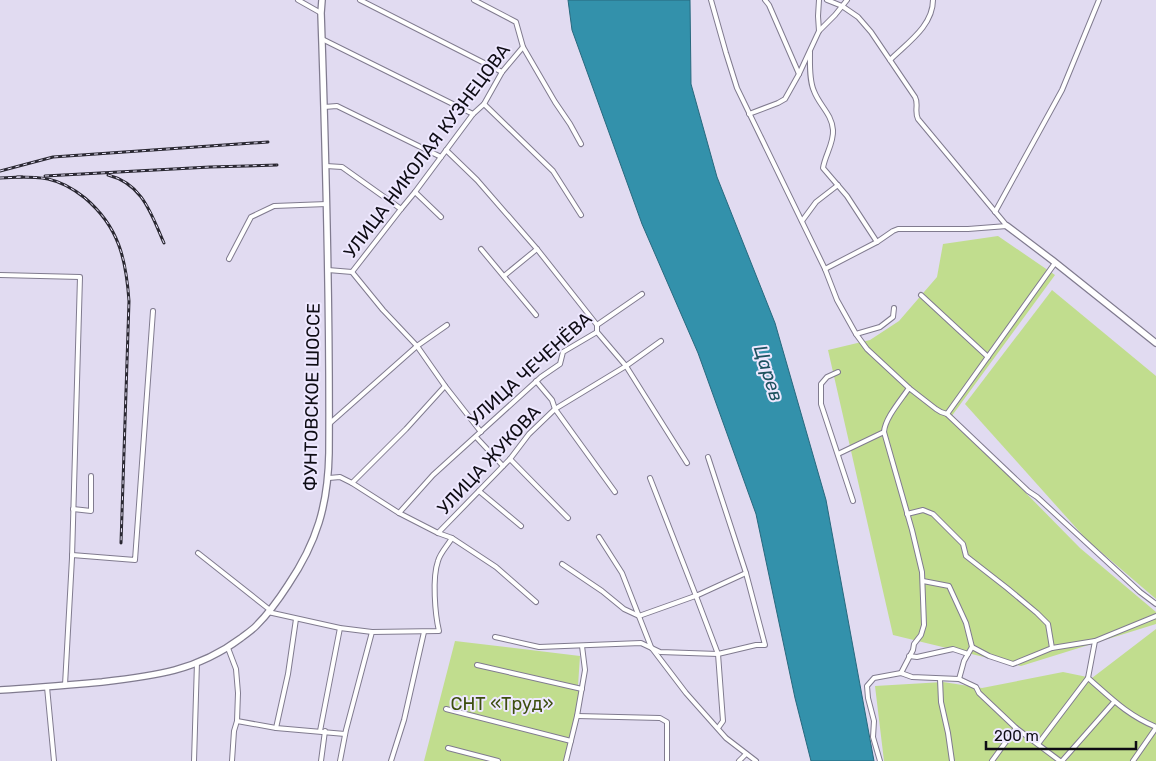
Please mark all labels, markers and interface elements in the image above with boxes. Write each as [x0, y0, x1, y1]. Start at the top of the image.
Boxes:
street label: УЛИЦА НИКОЛАЯ КУЗНЕЦОВА [339, 40, 515, 262]
street label: ФУНТОВСКОЕ ШОССЕ [299, 303, 325, 491]
street label: УЛИЦА ЧЕЧЕНЁВА [464, 308, 596, 430]
water label: Царев [749, 342, 788, 404]
street label: УЛИЦА ЖУКОВА [433, 401, 545, 519]
park label: СНТ «Труд» [450, 693, 554, 715]
scale bar [986, 718, 1136, 750]
text: 200 m [994, 727, 1039, 745]

